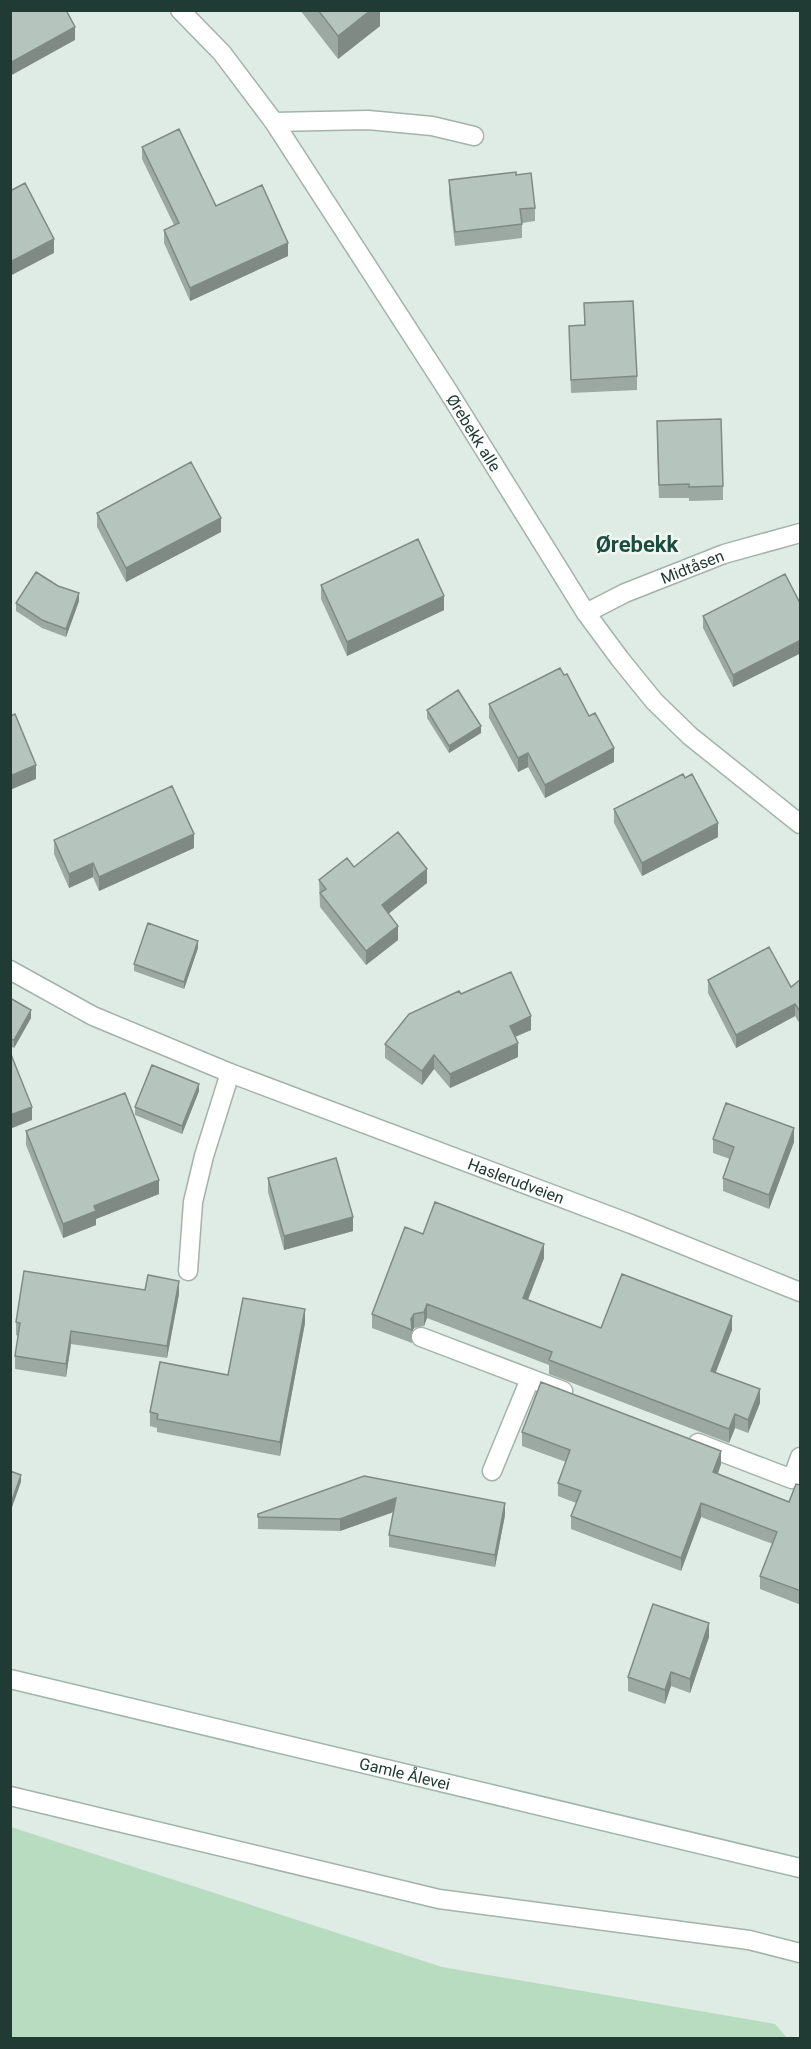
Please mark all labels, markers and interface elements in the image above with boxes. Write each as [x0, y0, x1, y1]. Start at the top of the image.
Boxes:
street label: Ørebekk alle [442, 391, 505, 475]
district label: Ørebekk [596, 532, 679, 557]
street label: Midtåsen [658, 546, 727, 588]
street label: Haslerudveien [465, 1154, 567, 1208]
street label: Gamle Ålevei [357, 1754, 452, 1794]

